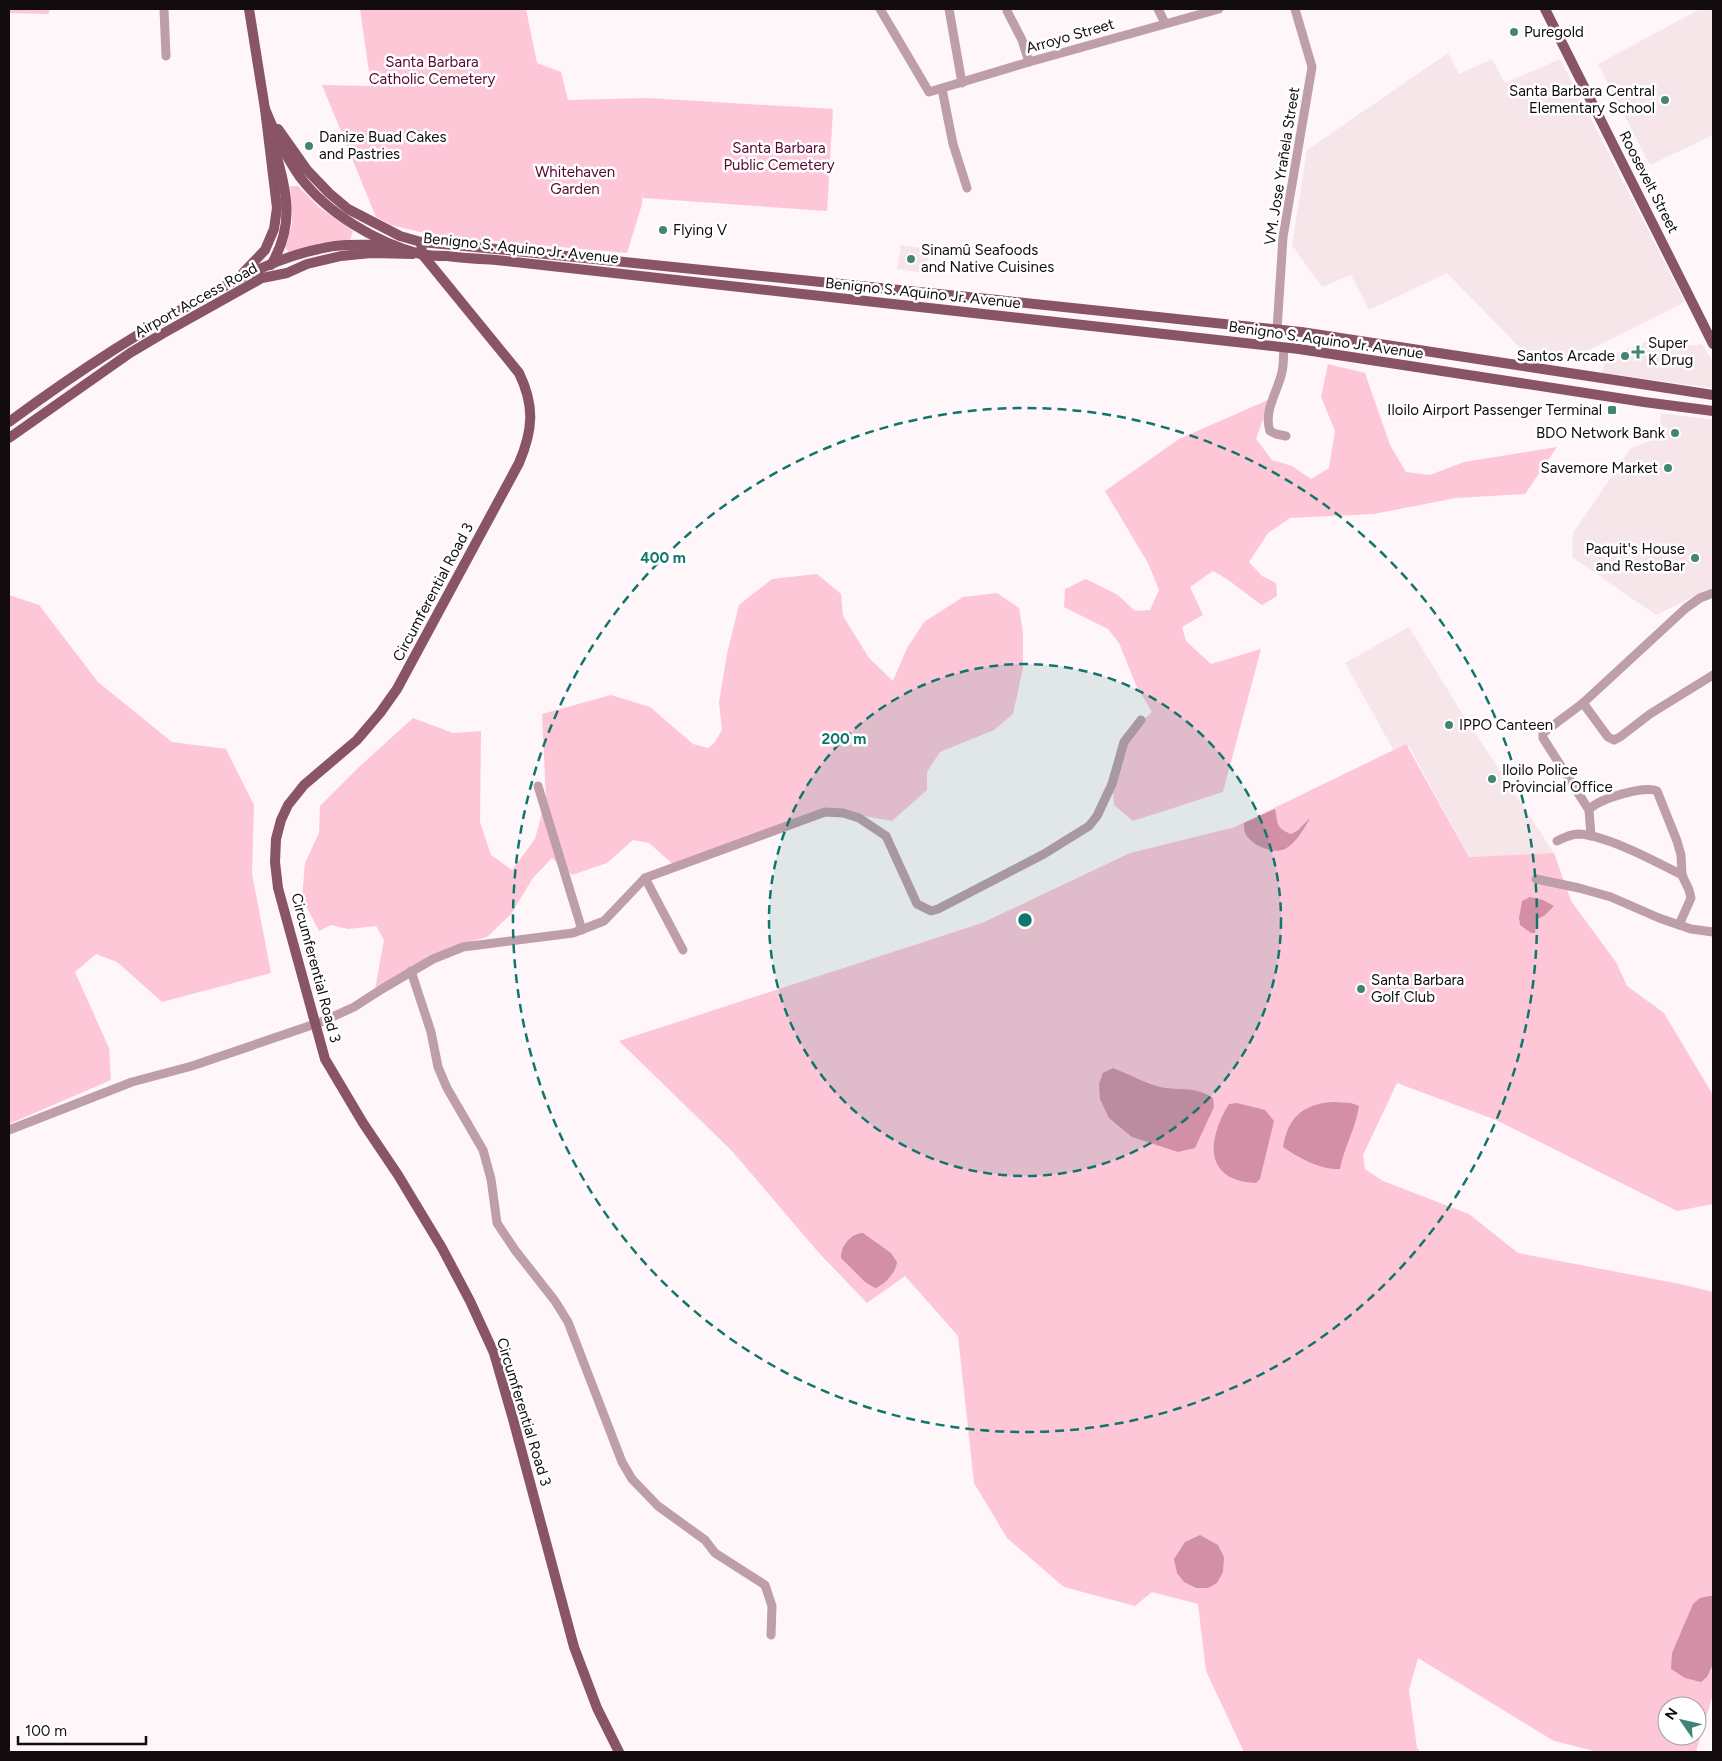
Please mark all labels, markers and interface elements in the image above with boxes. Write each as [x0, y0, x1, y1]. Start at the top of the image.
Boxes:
street label: Arroyo Street [1024, 15, 1116, 57]
place label: Puregold [1524, 23, 1584, 41]
marker: Puregold [1508, 26, 1520, 38]
park label: Santa Barbara Catholic Cemetery [369, 53, 495, 88]
place label: Santa Barbara Central Elementary School [1509, 82, 1655, 117]
street label: VM. Jose Yrañela Street [1261, 85, 1303, 246]
marker: Santa Barbara Central Elementary School [1659, 94, 1671, 106]
place label: Danize Buad Cakes and Pastries [319, 128, 447, 163]
street label: Roosevelt Street [1615, 128, 1683, 236]
park label: Santa Barbara Public Cemetery [723, 139, 835, 174]
marker: Danize Buad Cakes and Pastries [303, 140, 315, 152]
park label: Whitehaven Garden [535, 163, 615, 198]
place label: Flying V [673, 221, 728, 239]
marker: Flying V [657, 224, 669, 236]
street label: Benigno S. Aquino Jr. Avenue [422, 229, 620, 267]
place label: Sinamû Seafoods and Native Cuisines [921, 241, 1054, 276]
marker: Sinamû Seafoods and Native Cuisines [905, 253, 917, 265]
street label: Airport Access Road [132, 259, 260, 341]
street label: Benigno S. Aquino Jr. Avenue [824, 274, 1022, 312]
street label: Benigno S. Aquino Jr. Avenue [1227, 317, 1425, 363]
place label: Super K Drug [1648, 334, 1693, 369]
marker: Super K Drug [1632, 346, 1644, 358]
place label: Santos Arcade [1517, 347, 1615, 365]
marker: Santos Arcade [1619, 350, 1631, 362]
place label: Iloilo Airport Passenger Terminal [1387, 401, 1602, 419]
marker: Iloilo Airport Passenger Terminal [1606, 404, 1618, 416]
place label: BDO Network Bank [1536, 424, 1666, 442]
marker: BDO Network Bank [1669, 427, 1681, 439]
place label: Savemore Market [1541, 459, 1658, 477]
marker: Savemore Market [1662, 462, 1674, 474]
street label: Circumferential Road 3 [389, 520, 477, 664]
place label: Paquit's House and RestoBar [1585, 540, 1685, 575]
text: 400 m [640, 549, 686, 567]
marker: Paquit's House and RestoBar [1689, 552, 1701, 564]
place label: IPPO Canteen [1459, 716, 1553, 734]
marker: IPPO Canteen [1443, 719, 1455, 731]
text: 200 m [822, 730, 866, 748]
place label: Iloilo Police Provincial Office [1502, 761, 1613, 796]
marker: Iloilo Police Provincial Office [1486, 773, 1498, 785]
street label: Circumferential Road 3 [287, 891, 345, 1045]
centre of rings [1016, 911, 1034, 929]
place label: Santa Barbara Golf Club [1371, 971, 1464, 1006]
marker: Santa Barbara Golf Club [1355, 983, 1367, 995]
street label: Circumferential Road 3 [493, 1336, 555, 1488]
north arrow [1657, 1696, 1707, 1746]
text: N [1662, 1705, 1682, 1723]
scale bar [18, 1714, 145, 1746]
text: 100 m [25, 1722, 67, 1740]

